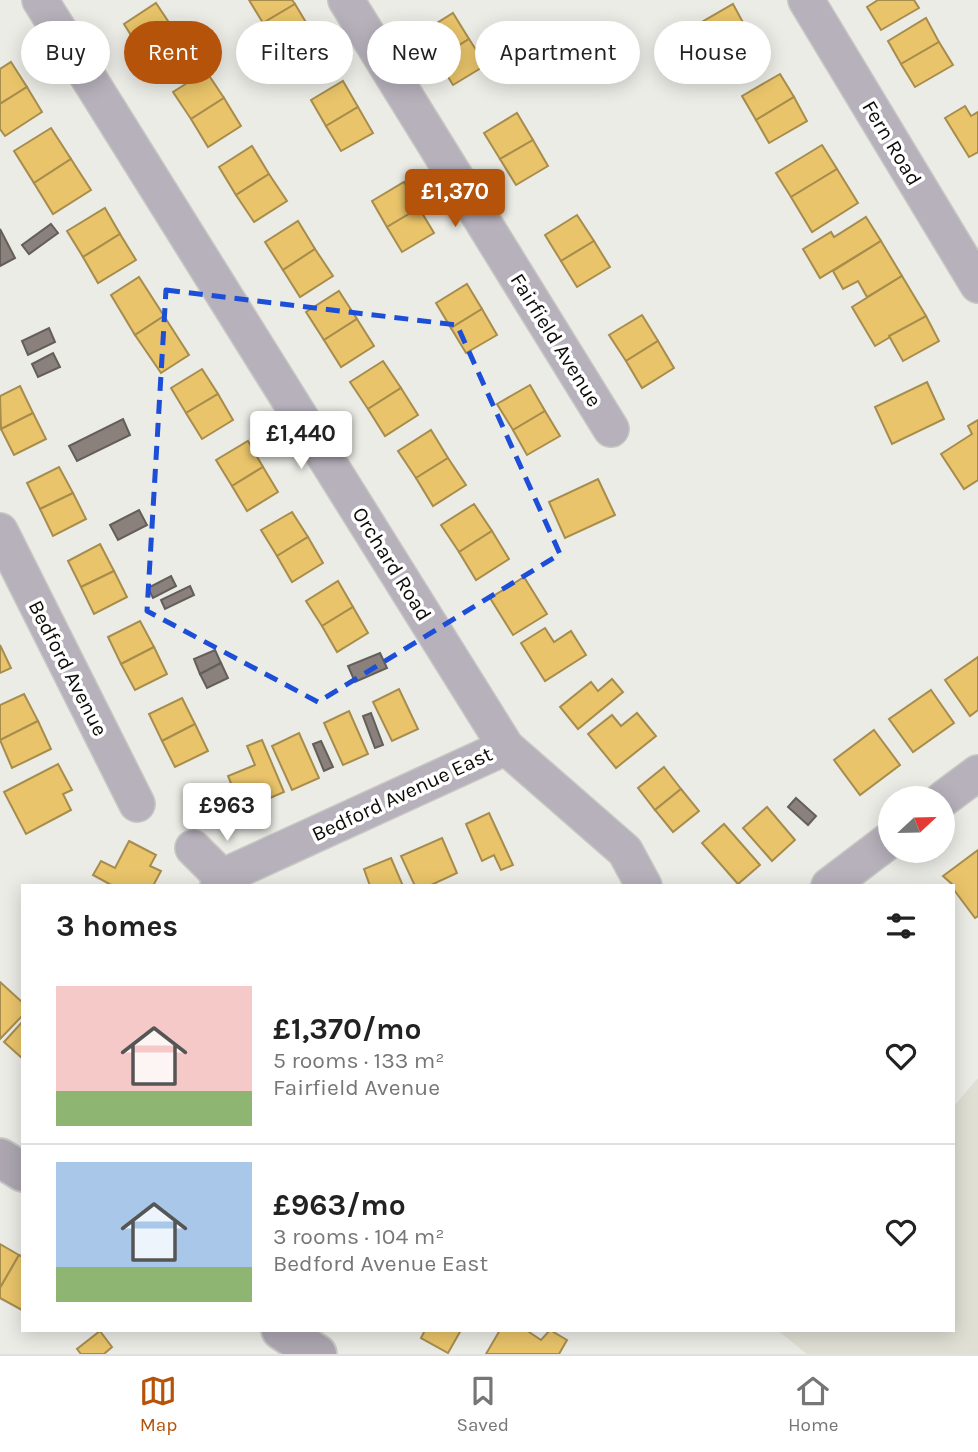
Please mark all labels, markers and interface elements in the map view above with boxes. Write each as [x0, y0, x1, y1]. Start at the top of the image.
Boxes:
chip: Buy [21, 21, 110, 84]
chip: Rent [124, 21, 222, 84]
chip: Filters [236, 21, 353, 84]
chip: New [367, 21, 461, 84]
chip: Apartment [475, 21, 640, 84]
chip: House [654, 21, 771, 84]
street label: Fern Road [857, 96, 927, 190]
pin: £1,370 [398, 170, 512, 229]
text: £1,370 [421, 178, 489, 205]
street label: Fairfield Avenue [505, 269, 607, 411]
pin: £1,440 [244, 412, 358, 471]
text: £1,440 [266, 420, 336, 447]
street label: Orchard Road [347, 503, 437, 625]
street label: Bedford Avenue [23, 596, 113, 740]
street label: Bedford Avenue East [308, 742, 496, 846]
pin: £963 [186, 784, 268, 843]
north arrow [878, 786, 956, 863]
map controls [878, 786, 955, 863]
text: £963 [199, 792, 255, 819]
icon: filters [882, 907, 920, 945]
text: 3 homes [56, 908, 178, 944]
text: £1,370/mo [273, 1011, 422, 1047]
icon: home [112, 1014, 196, 1098]
icon: heart [882, 1037, 920, 1075]
text: 5 rooms · 133 m² [273, 1047, 445, 1074]
text: Fairfield Avenue [273, 1074, 440, 1101]
text: £963/mo [273, 1187, 406, 1223]
icon: home [112, 1190, 196, 1274]
icon: heart [882, 1213, 920, 1251]
text: 3 rooms · 104 m² [273, 1223, 444, 1250]
text: Bedford Avenue East [273, 1250, 488, 1277]
tab: Map [139, 1372, 177, 1436]
tab: Saved [456, 1372, 509, 1436]
tab: Home [788, 1372, 839, 1436]

